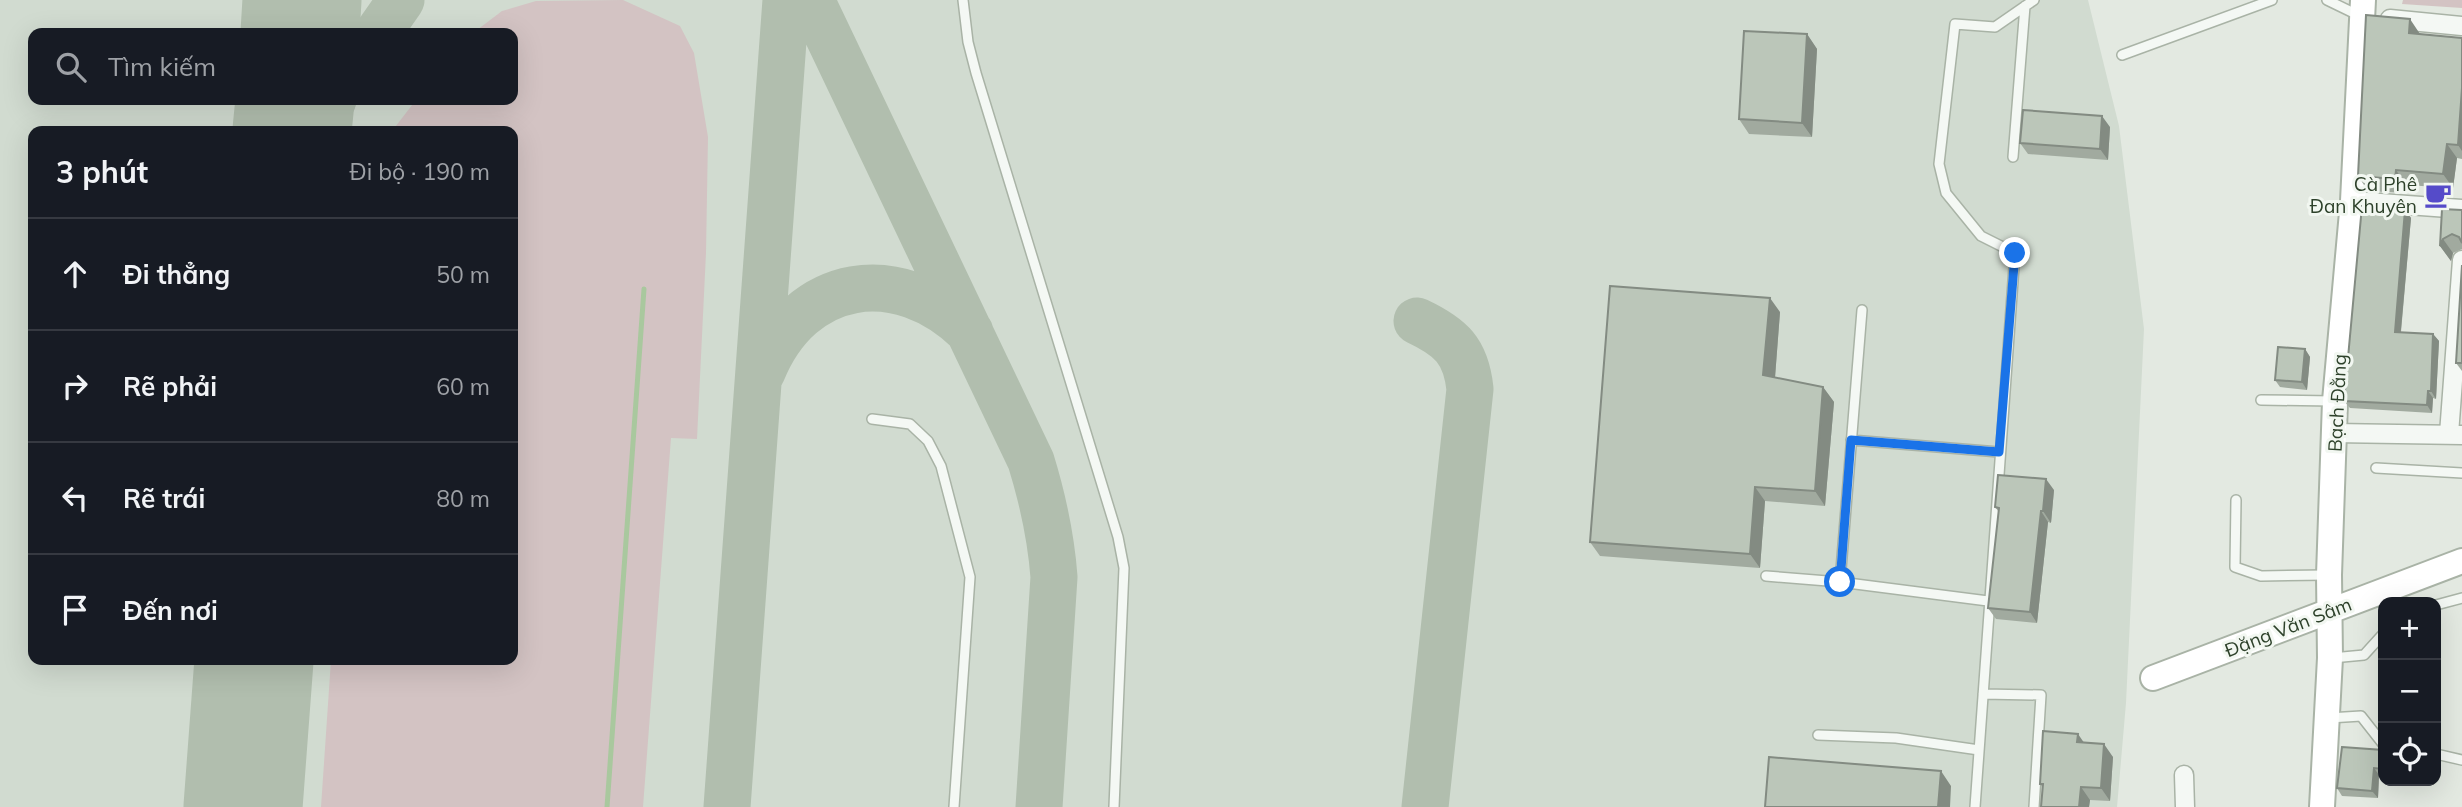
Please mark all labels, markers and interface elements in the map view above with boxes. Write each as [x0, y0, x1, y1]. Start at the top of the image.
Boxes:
search box [28, 28, 518, 105]
icon: search [52, 48, 90, 86]
text: Tìm kiếm [108, 50, 216, 83]
text: 3 phút [56, 153, 148, 191]
text: Đi bộ · 190 m [349, 157, 490, 186]
place label: Cà Phê Đan Khuyên [2310, 172, 2417, 218]
cafe icon: Cà Phê Đan Khuyên [2423, 180, 2453, 210]
route end [1999, 237, 2030, 268]
icon: ahead [56, 255, 94, 293]
text: Đi thẳng [123, 258, 230, 291]
text: 50 m [436, 260, 490, 289]
street label: Bạch Đằng [2322, 353, 2352, 453]
icon: right [56, 367, 94, 405]
text: Rẽ phải [123, 370, 217, 403]
text: 60 m [436, 372, 490, 401]
icon: left [56, 479, 94, 517]
text: Rẽ trái [123, 482, 205, 515]
text: 80 m [436, 484, 490, 513]
route start [1824, 566, 1855, 597]
icon: arrive [56, 591, 94, 629]
street label: Đặng Văn Sâm [2221, 592, 2355, 662]
text: Đến nơi [123, 594, 218, 627]
map controls [2378, 597, 2441, 786]
button: + [2378, 597, 2441, 660]
button: − [2378, 660, 2441, 723]
button: locate [2378, 723, 2441, 786]

